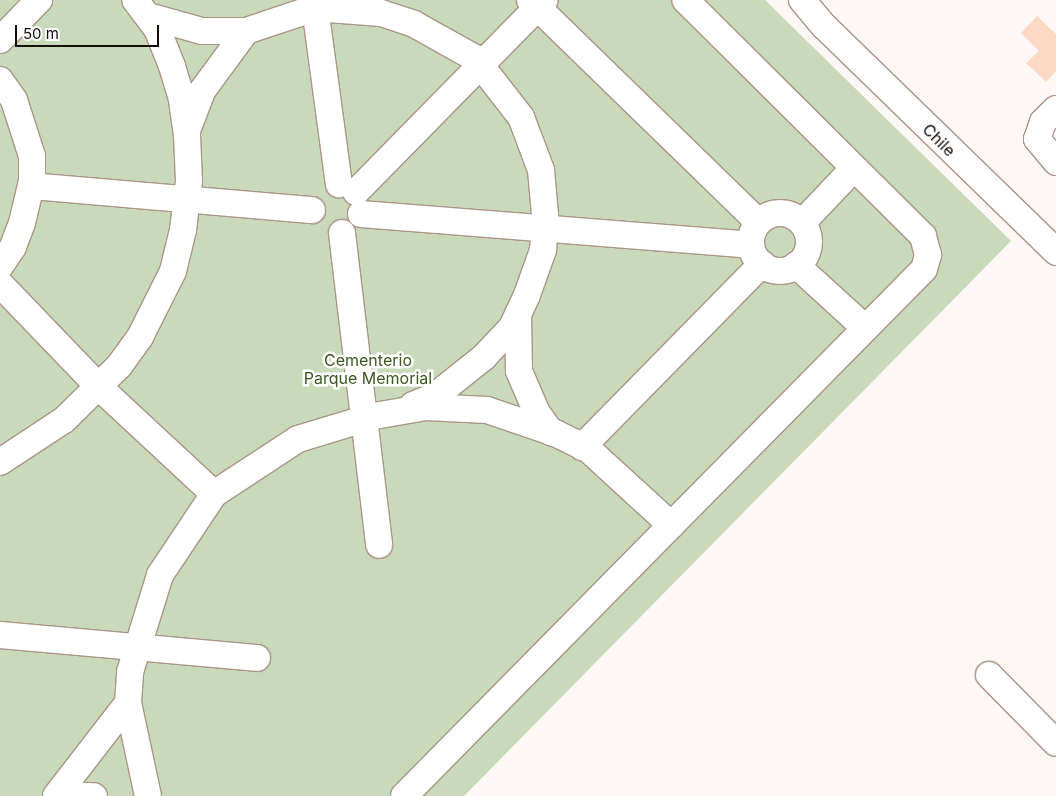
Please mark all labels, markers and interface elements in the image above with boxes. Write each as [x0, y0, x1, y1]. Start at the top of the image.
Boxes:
scale bar [18, 15, 161, 47]
text: 50 m [23, 24, 59, 43]
street label: Chile [919, 120, 959, 160]
park label: Cementerio Parque Memorial [304, 350, 432, 388]

